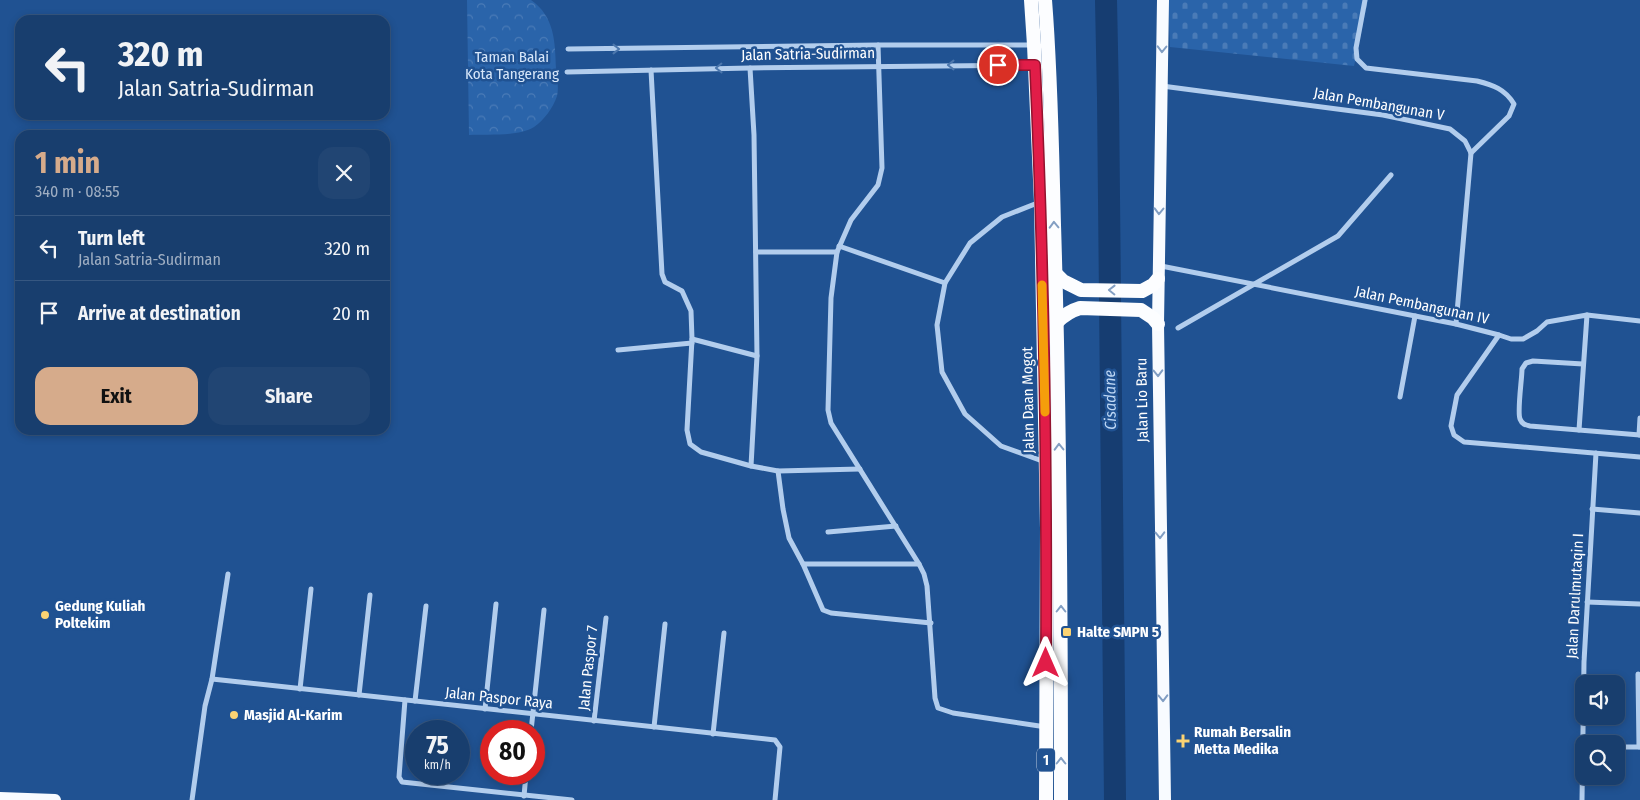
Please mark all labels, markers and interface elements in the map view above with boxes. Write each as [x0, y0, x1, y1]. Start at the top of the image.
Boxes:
text: 320 m [118, 33, 204, 75]
icon: left [35, 35, 100, 100]
one-way arrow [613, 44, 621, 54]
street label: Jalan Satria-Sudirman [741, 44, 875, 64]
pin [977, 44, 1019, 86]
one-way arrow [1157, 45, 1167, 53]
park label: Taman Balai Kota Tangerang [465, 48, 559, 83]
icon: arrive [984, 51, 1012, 79]
one-way arrow [947, 60, 954, 70]
one-way arrow [714, 63, 722, 73]
text: Jalan Satria-Sudirman [118, 75, 314, 102]
street label: Jalan Pembangunan V [1312, 84, 1446, 124]
text: 1 min [35, 145, 100, 181]
button: close [318, 147, 370, 199]
text: 340 m · 08:55 [35, 182, 120, 201]
one-way arrow [1154, 208, 1164, 215]
one-way arrow [1049, 221, 1059, 228]
text: Turn left [78, 227, 145, 250]
icon: left [35, 234, 63, 262]
text: 320 m [324, 237, 370, 260]
text: Jalan Satria-Sudirman [78, 250, 221, 269]
street label: Jalan Pembangunan IV [1353, 282, 1491, 328]
one-way arrow [1107, 285, 1115, 295]
icon: arrive [35, 299, 63, 327]
text: Arrive at destination [78, 302, 241, 325]
text: 20 m [333, 302, 370, 325]
street label: Jalan Daan Mogot [1018, 346, 1038, 454]
street label: Jalan Lio Baru [1132, 358, 1152, 442]
button: Exit [35, 367, 198, 425]
button: Share [208, 367, 370, 425]
water label: Cisadane [1100, 369, 1120, 430]
one-way arrow [1153, 369, 1163, 377]
one-way arrow [1054, 443, 1064, 450]
one-way arrow [1155, 532, 1165, 539]
street label: Jalan Darulmutaqin I [1563, 533, 1587, 659]
place label: Gedung Kuliah Poltekim [55, 597, 146, 632]
one-way arrow [1056, 605, 1066, 613]
marker: Gedung Kuliah Poltekim [39, 609, 51, 621]
place label: Halte SMPN 5 [1077, 623, 1159, 641]
street label: Jalan Paspor 7 [575, 625, 601, 711]
marker: Halte SMPN 5 [1061, 626, 1073, 638]
position arrow [1019, 636, 1071, 688]
map controls [1575, 675, 1625, 785]
button: sound [1575, 675, 1625, 725]
street label: Jalan Paspor Raya [444, 683, 554, 713]
one-way arrow [1158, 694, 1168, 702]
place label: Masjid Al-Karim [244, 706, 342, 724]
marker: Masjid Al-Karim [228, 709, 240, 721]
speed limit sign: 80 [480, 720, 545, 785]
place label: Rumah Bersalin Metta Medika [1194, 723, 1291, 758]
text: 75 [426, 731, 449, 761]
marker: Rumah Bersalin Metta Medika [1176, 734, 1190, 748]
button: search [1575, 735, 1625, 785]
road number: 1 [1037, 748, 1055, 772]
one-way arrow [1056, 757, 1066, 764]
text: km/h [424, 758, 451, 772]

